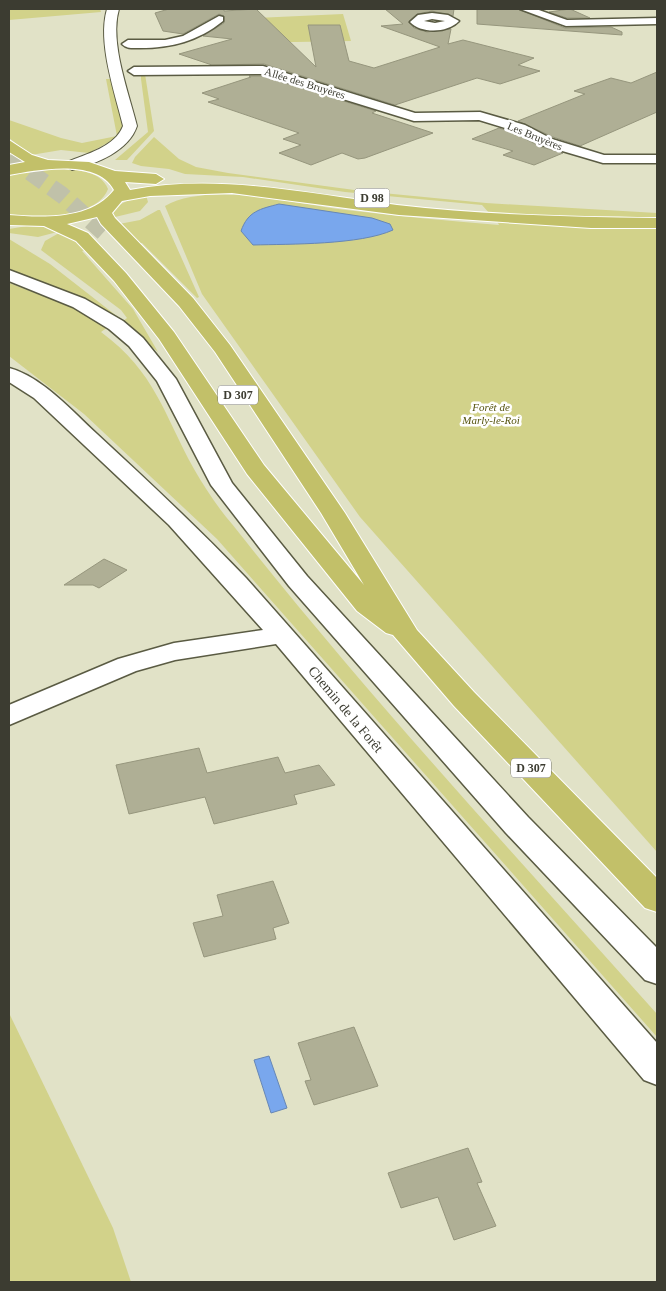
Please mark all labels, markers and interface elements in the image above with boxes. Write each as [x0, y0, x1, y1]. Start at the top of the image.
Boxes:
street label: Allée des Bruyères [263, 65, 347, 101]
street label: Les Bruyères [506, 120, 564, 152]
road number: D 98 [354, 188, 390, 208]
road number: D 307 [218, 386, 258, 404]
park label: Forêt de Marly-le-Roi [461, 401, 520, 426]
street label: Chemin de la Forêt [305, 663, 386, 755]
road number: D 307 [511, 758, 551, 778]

